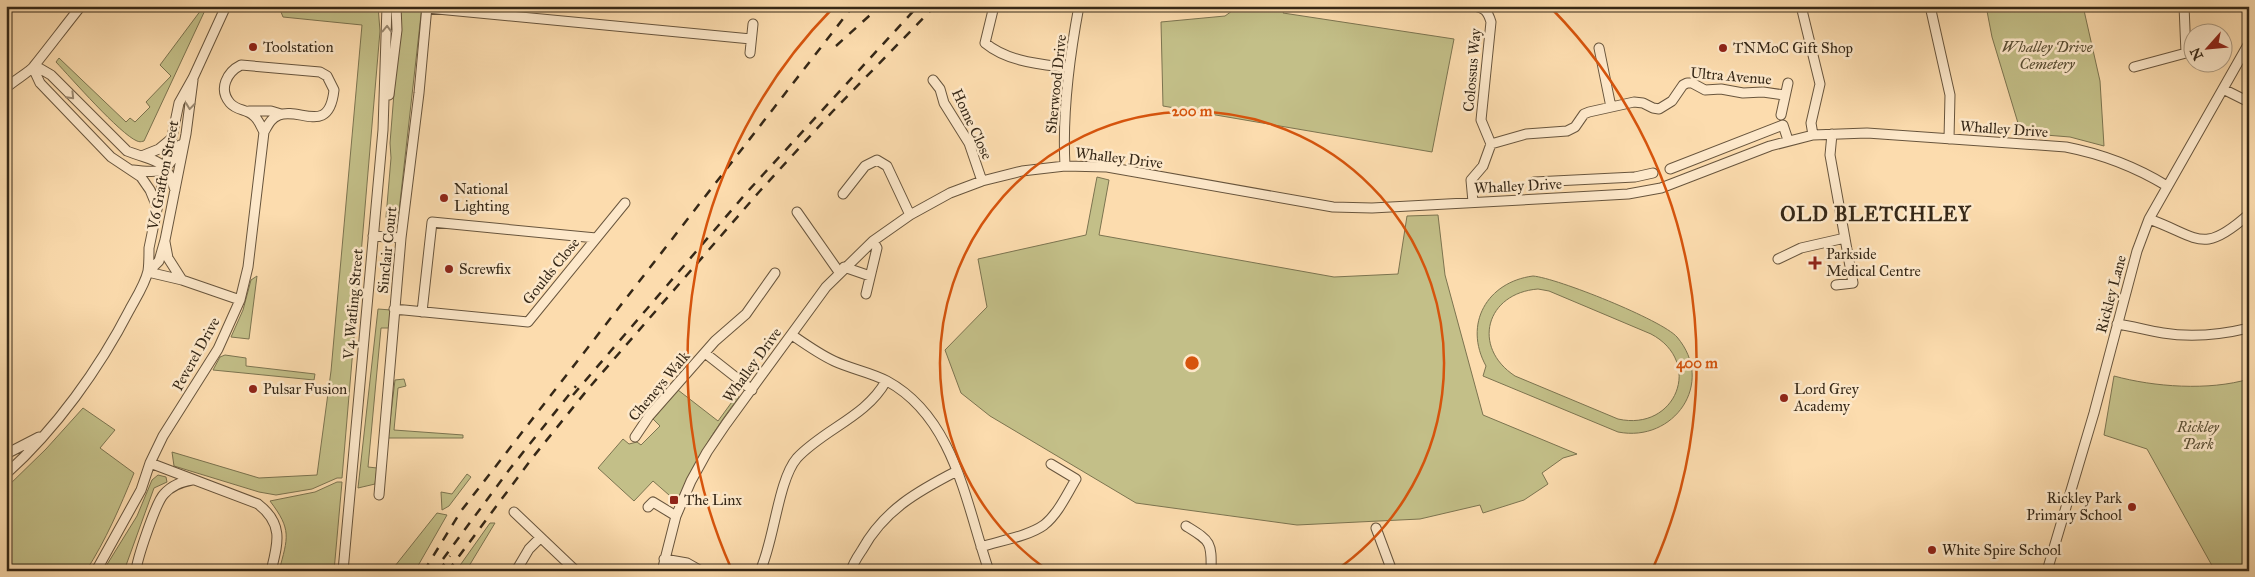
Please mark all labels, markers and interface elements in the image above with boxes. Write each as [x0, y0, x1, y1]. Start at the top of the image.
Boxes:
north arrow [2182, 22, 2232, 72]
one-way arrow [382, 25, 393, 33]
street label: Colossus Way [1459, 26, 1485, 113]
street label: Sherwood Drive [1042, 34, 1070, 134]
place label: Toolstation [263, 38, 334, 56]
park label: Whalley Drive Cemetery [2002, 38, 2093, 73]
place label: TNMoC Gift Shop [1733, 39, 1853, 57]
marker: Toolstation [247, 41, 259, 53]
marker: TNMoC Gift Shop [1717, 42, 1729, 54]
text: N [2187, 44, 2207, 63]
street label: Ultra Avenue [1690, 63, 1772, 89]
street label: Home Close [948, 86, 996, 162]
one-way arrow [65, 90, 74, 99]
one-way arrow [185, 102, 196, 110]
text: 200 m [1172, 102, 1213, 120]
street label: Whalley Drive [1959, 117, 2049, 141]
street label: V6 Grafton Street [143, 118, 183, 232]
street label: Whalley Drive [1074, 144, 1164, 172]
street label: Whalley Drive [1473, 175, 1563, 197]
place label: National Lighting [454, 180, 510, 215]
marker: National Lighting [438, 192, 450, 204]
district label: OLD BLETCHLEY [1780, 202, 1972, 226]
street label: Sinclair Court [373, 205, 401, 294]
street label: Goulds Close [519, 234, 583, 308]
place label: Parkside Medical Centre [1826, 245, 1921, 280]
street label: V4 Watling Street [339, 247, 367, 361]
street label: Rickley Lane [2092, 253, 2130, 335]
marker: Parkside Medical Centre [1808, 256, 1822, 270]
place label: Screwfix [459, 260, 511, 278]
marker: Screwfix [443, 263, 455, 275]
street label: Peverel Drive [168, 314, 224, 394]
street label: Whalley Drive [719, 324, 785, 406]
street label: Cheneys Walk [625, 347, 693, 425]
centre of rings [1183, 354, 1201, 372]
text: 400 m [1676, 354, 1718, 373]
place label: Pulsar Fusion [263, 380, 347, 398]
place label: Lord Grey Academy [1793, 380, 1860, 415]
marker: Pulsar Fusion [247, 383, 259, 395]
marker: Lord Grey Academy [1778, 392, 1790, 404]
park label: Rickley Park [2176, 418, 2220, 453]
place label: Rickley Park Primary School [2026, 489, 2123, 524]
place label: The Linx [684, 491, 742, 509]
marker: The Linx [668, 494, 680, 506]
marker: Rickley Park Primary School [2126, 501, 2138, 513]
place label: White Spire School [1942, 541, 2062, 559]
marker: White Spire School [1926, 544, 1938, 556]

